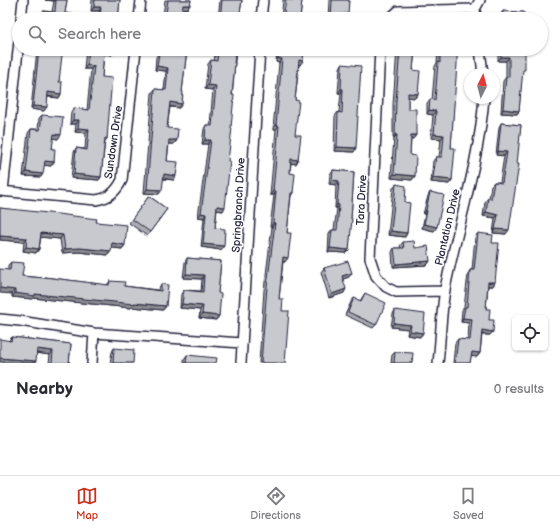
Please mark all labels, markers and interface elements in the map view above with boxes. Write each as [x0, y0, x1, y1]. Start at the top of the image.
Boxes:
search box [12, 12, 548, 56]
icon: search [26, 23, 48, 45]
text: Search here [58, 25, 141, 44]
north arrow [464, 68, 500, 104]
street label: Sundown Drive [102, 104, 125, 180]
street label: Springbranch Drive [230, 157, 248, 253]
street label: Tara Drive [354, 174, 369, 226]
street label: Plantation Drive [432, 187, 463, 267]
map controls [512, 315, 548, 351]
button: locate [512, 315, 548, 351]
text: Nearby [16, 379, 73, 399]
text: 0 results [494, 381, 544, 397]
tab: Map [76, 485, 98, 522]
tab: Directions [250, 485, 301, 522]
tab: Saved [453, 485, 484, 522]

